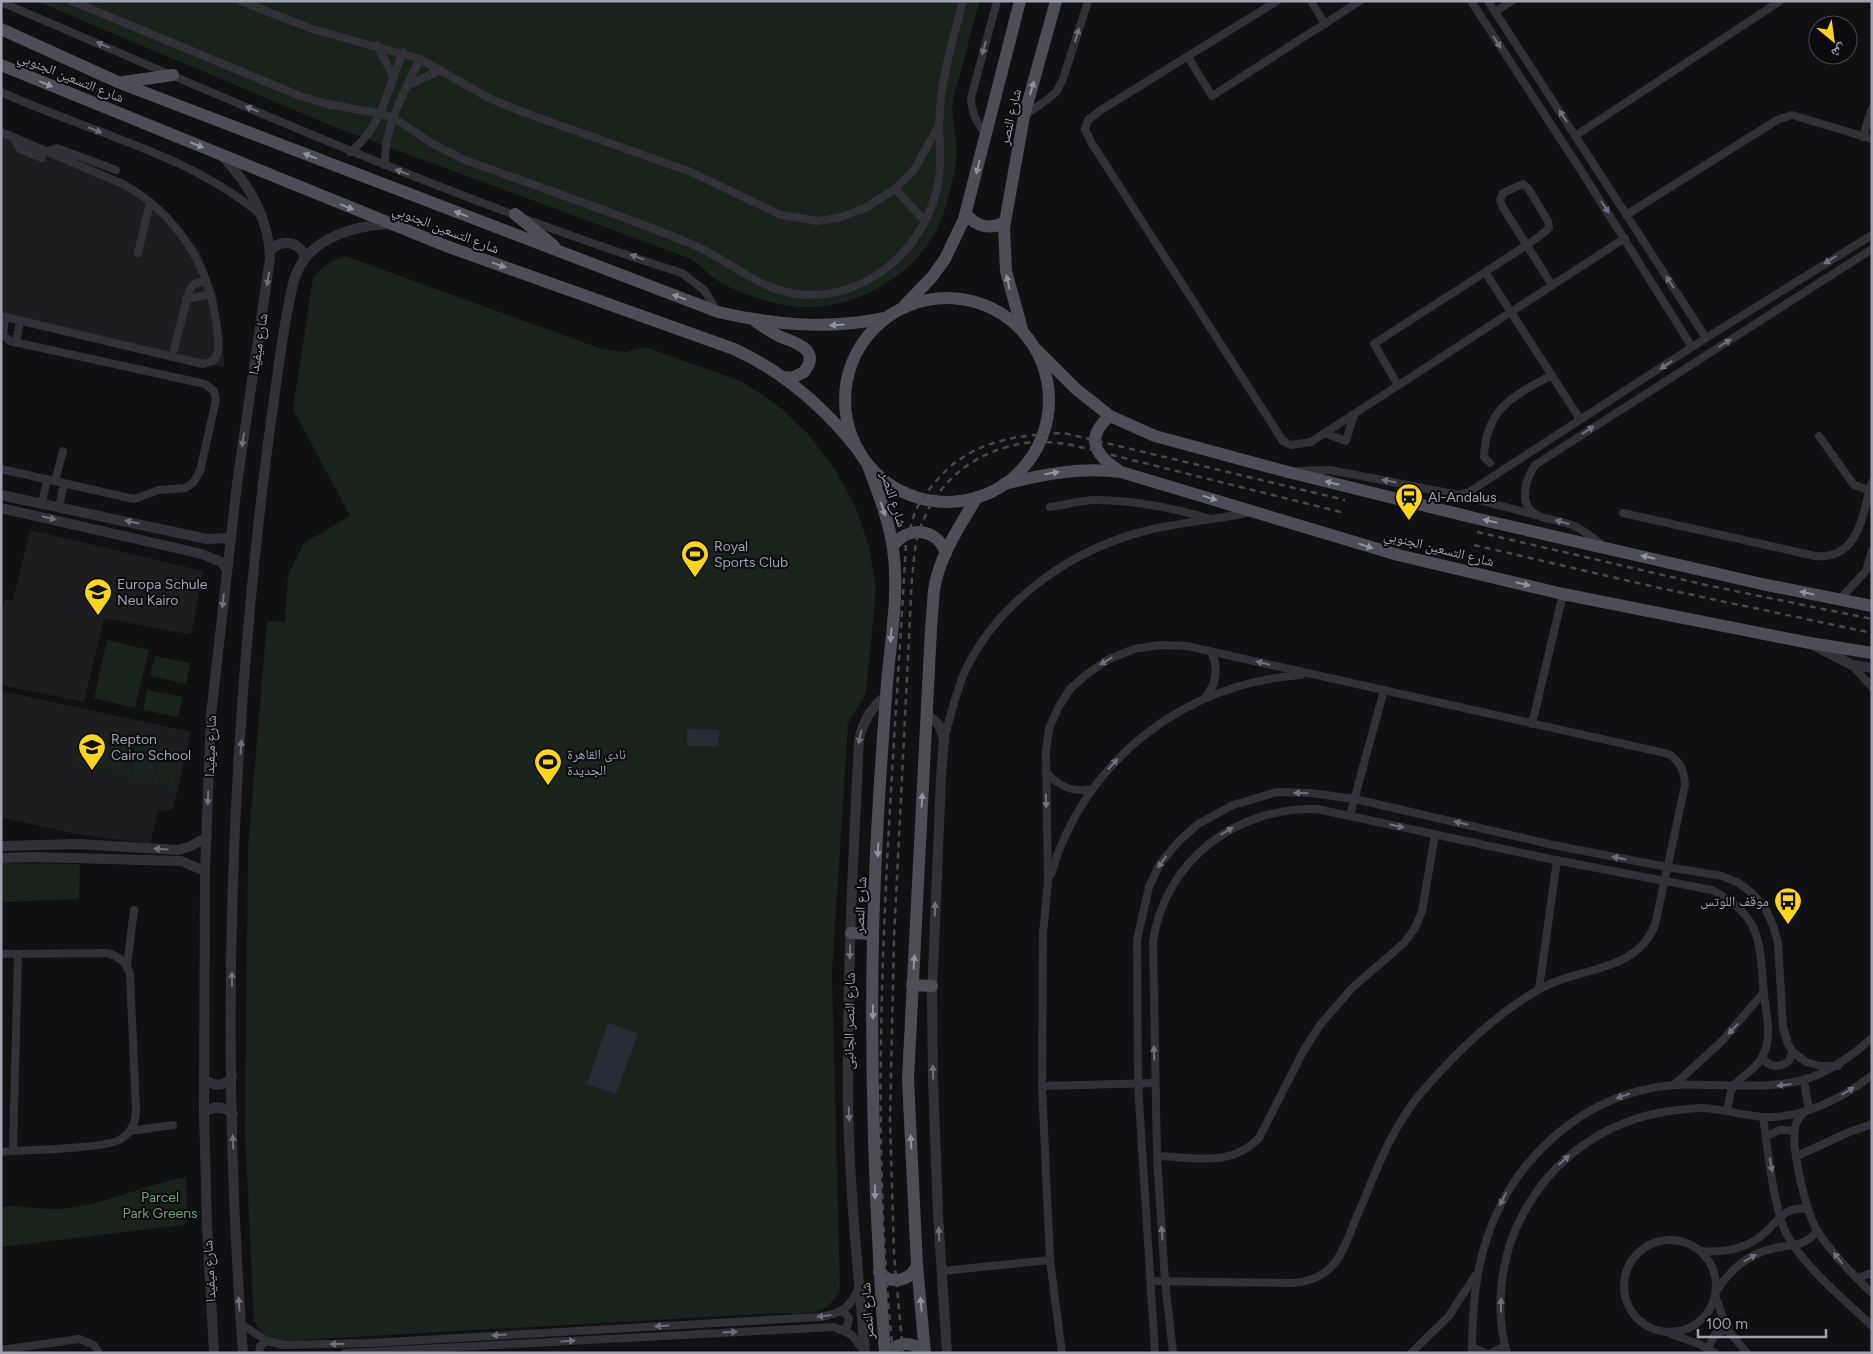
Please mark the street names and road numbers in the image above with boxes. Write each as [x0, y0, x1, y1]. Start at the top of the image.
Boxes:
street label: شارع التسعين الجنوبي [14, 48, 126, 109]
street label: شارع النصر [996, 87, 1026, 148]
street label: شارع التسعين الجنوبي [389, 201, 502, 260]
street label: شارع ميفيدا [245, 312, 273, 376]
street label: شارع النصر [875, 468, 910, 529]
street label: شارع التسعين الجنوبي [1381, 527, 1496, 573]
street label: شارع ميفيدا [201, 715, 221, 777]
street label: شارع النصر [850, 876, 871, 935]
street label: شارع النصر الجانبى [840, 972, 860, 1070]
street label: شارع ميفيدا [199, 1240, 221, 1302]
street label: شارع النصر [857, 1282, 879, 1341]

